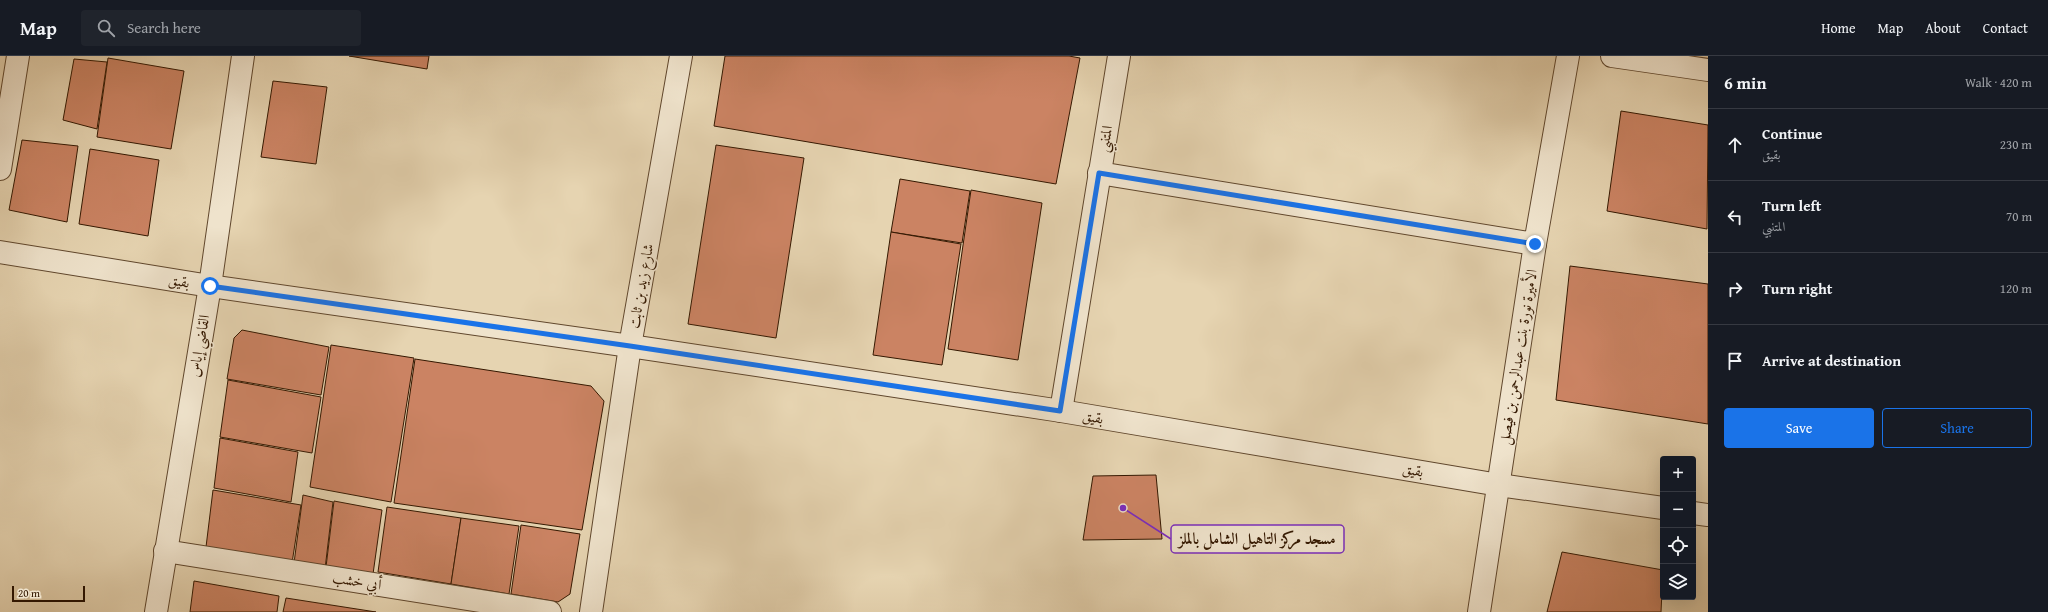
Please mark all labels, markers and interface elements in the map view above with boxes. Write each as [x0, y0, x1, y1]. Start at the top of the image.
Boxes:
search box [81, 10, 361, 46]
text: Map [20, 14, 57, 42]
icon: search [95, 17, 117, 39]
text: Search here [127, 17, 201, 38]
text: Home [1821, 18, 1856, 38]
text: Map [1878, 18, 1903, 38]
text: About [1925, 18, 1961, 38]
text: Contact [1983, 18, 2028, 38]
text: 6 min [1724, 70, 1766, 95]
text: Walk · 420 m [1965, 73, 2032, 92]
text: Continue [1762, 123, 1823, 144]
street label: المتنبي [1092, 124, 1121, 155]
icon: ahead [1724, 134, 1746, 156]
text: 230 m [2000, 135, 2032, 154]
text: بقيق [1762, 145, 1780, 164]
text: Turn left [1762, 195, 1821, 216]
icon: left [1724, 206, 1746, 228]
text: 70 m [2006, 207, 2032, 226]
text: المتنبي [1762, 217, 1785, 236]
route end [1526, 235, 1544, 253]
street label: شارع زيد بن ثابت [623, 242, 661, 330]
street label: بقيق [167, 268, 191, 293]
street label: الأميرة نورة بنت عبدالرحمن بن فيصل [1493, 268, 1543, 446]
route start [201, 277, 219, 295]
icon: right [1724, 278, 1746, 300]
text: Turn right [1762, 278, 1833, 299]
text: 120 m [2000, 279, 2032, 298]
street label: القاضي إياس [183, 313, 218, 379]
icon: arrive [1724, 350, 1746, 372]
text: Arrive at destination [1762, 350, 1901, 371]
street label: بقيق [1081, 404, 1106, 429]
button: Save [1724, 408, 1874, 448]
button: Share [1882, 408, 2032, 448]
map controls [1660, 456, 1696, 600]
button: + [1660, 456, 1696, 492]
street label: بقيق [1401, 457, 1426, 482]
button: − [1660, 492, 1696, 528]
callout: مسجد مركز التاهيل الشامل بالملز [1171, 525, 1344, 553]
text: مسجد مركز التاهيل الشامل بالملز [1176, 526, 1336, 550]
button: locate [1660, 528, 1696, 564]
button: layers [1660, 564, 1696, 600]
street label: أبي خشب [331, 566, 384, 597]
scale bar [12, 584, 85, 603]
text: 20 m [18, 585, 40, 601]

